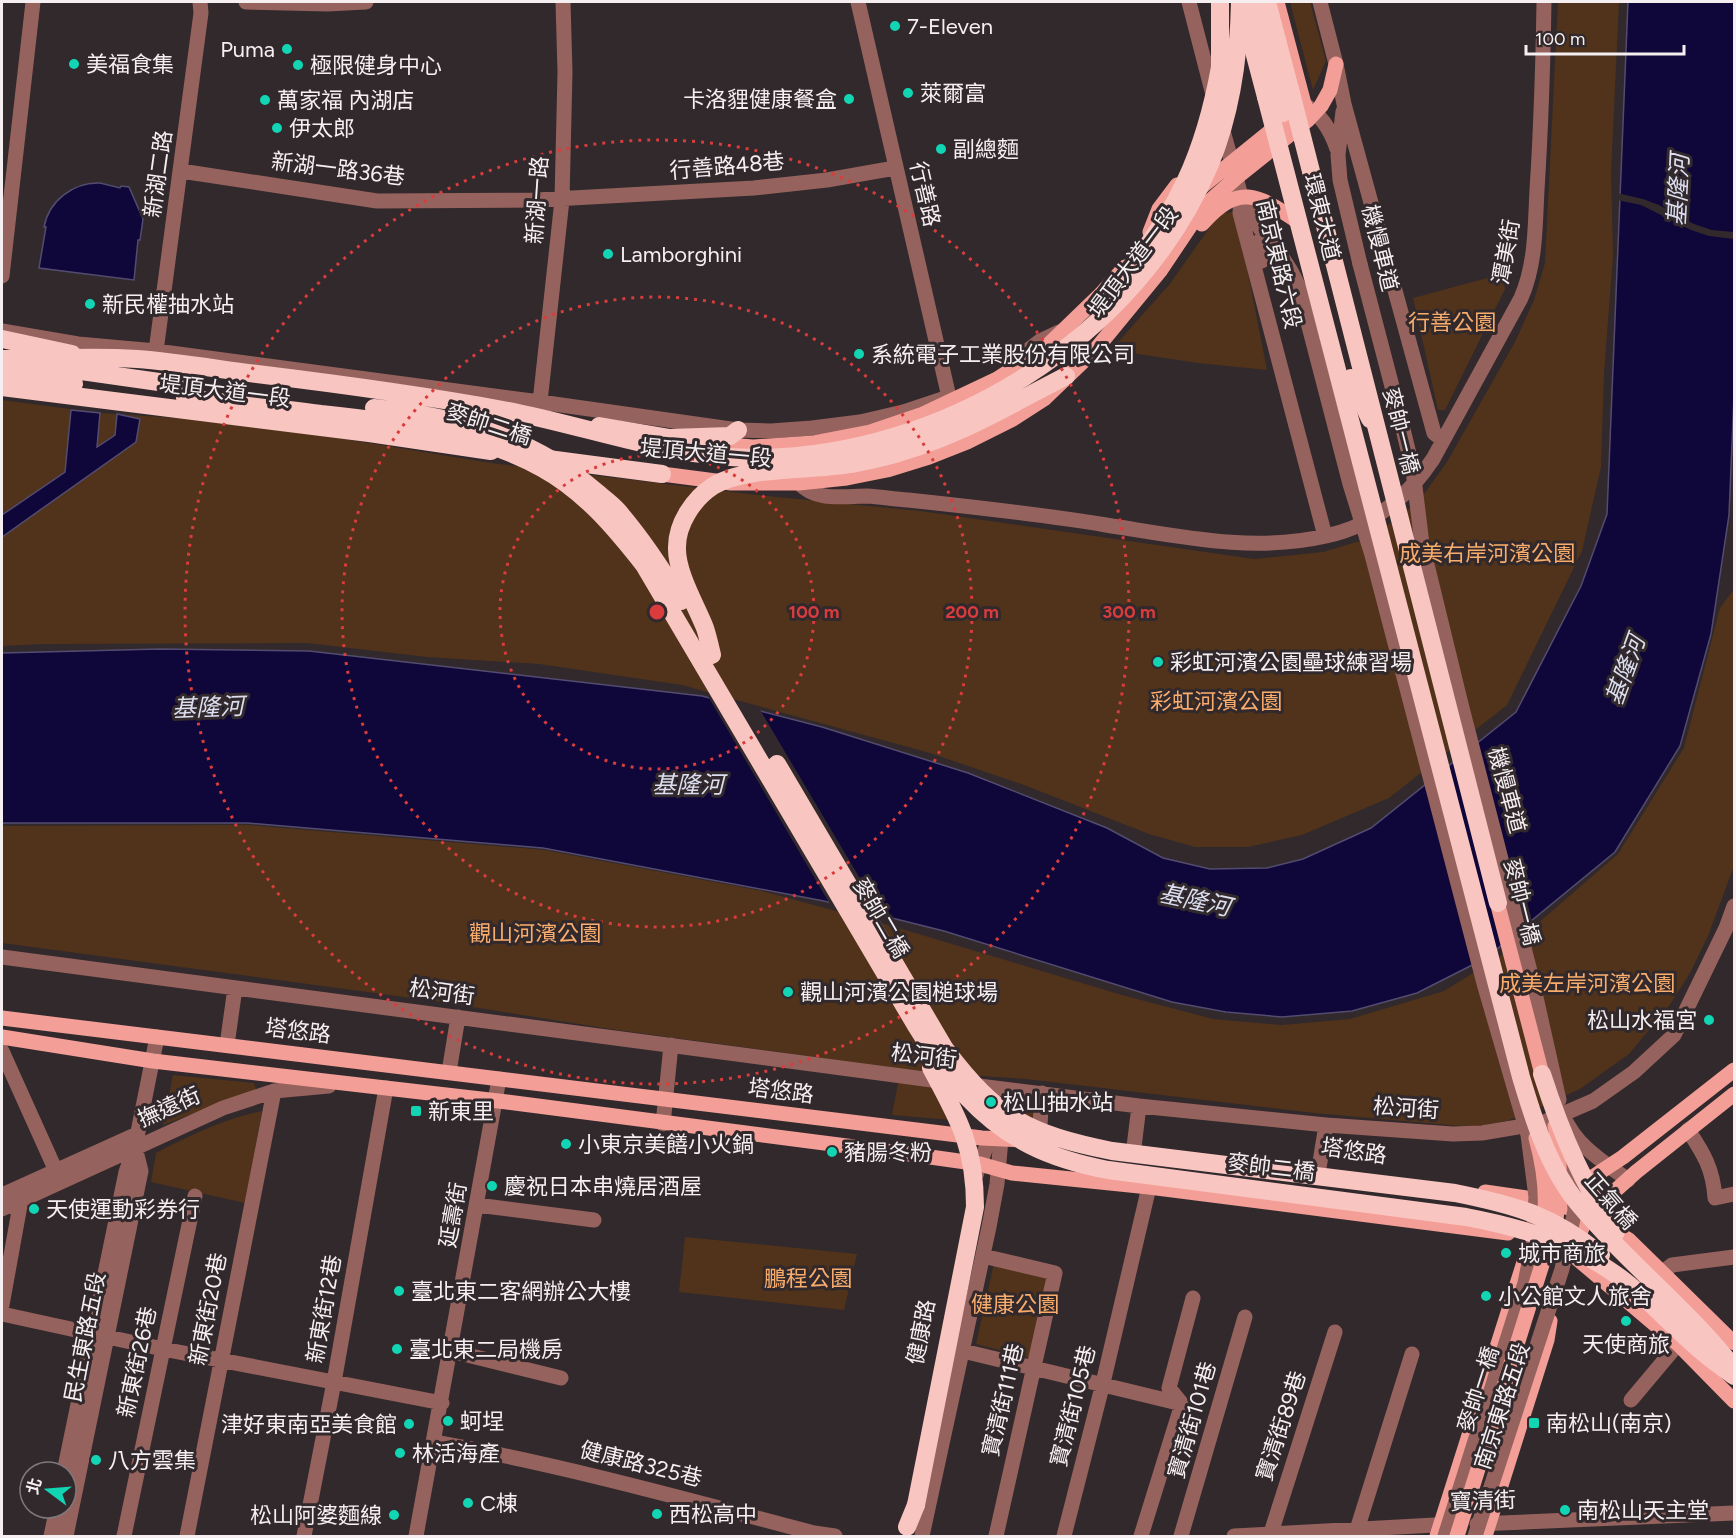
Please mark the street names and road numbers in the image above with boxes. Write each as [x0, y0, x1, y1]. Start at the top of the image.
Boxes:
street label: 新湖二路 [139, 129, 177, 219]
street label: 新湖一路36巷 [270, 147, 406, 191]
street label: 行善路48巷 [668, 148, 786, 184]
street label: 新湖一路 [520, 155, 554, 245]
street label: 行善路 [904, 159, 946, 229]
street label: 環東大道 [1298, 171, 1346, 263]
street label: 南京東路六段 [1251, 197, 1307, 331]
street label: 堤頂大道一段 [1082, 201, 1184, 323]
street label: 機慢車道 [1356, 202, 1404, 294]
street label: 潭美街 [1487, 217, 1525, 287]
street label: 堤頂大道一段 [158, 370, 292, 412]
street label: 麥帥一橋 [1377, 385, 1425, 477]
street label: 麥帥二橋 [443, 398, 535, 450]
street label: 堤頂大道一段 [639, 434, 773, 472]
street label: 機慢車道 [1483, 744, 1531, 836]
street label: 麥帥一橋 [1498, 856, 1546, 948]
street label: 麥帥二橋 [847, 873, 915, 963]
street label: 松河街 [407, 974, 477, 1010]
street label: 塔悠路 [264, 1014, 332, 1048]
street label: 松河街 [890, 1039, 958, 1073]
street label: 塔悠路 [747, 1074, 815, 1108]
street label: 撫遠街 [133, 1081, 205, 1133]
street label: 松河街 [1372, 1092, 1440, 1124]
street label: 塔悠路 [1319, 1133, 1389, 1169]
street label: 麥帥二橋 [1226, 1148, 1316, 1186]
street label: 正氣橋 [1579, 1167, 1643, 1235]
street label: 延壽街 [434, 1180, 472, 1250]
street label: 新東街20巷 [184, 1250, 232, 1368]
street label: 新東街12巷 [301, 1253, 347, 1365]
street label: 民生東路五段 [59, 1270, 111, 1404]
street label: 健康路 [901, 1297, 941, 1367]
street label: 新東街26巷 [112, 1304, 162, 1420]
street label: 南京東路五段 [1469, 1339, 1535, 1473]
street label: 寶清街111巷 [977, 1341, 1029, 1459]
street label: 寶清街105巷 [1045, 1343, 1101, 1469]
street label: 麥帥一橋 [1452, 1343, 1504, 1435]
street label: 寶清街101巷 [1162, 1358, 1222, 1482]
street label: 寶清街89巷 [1251, 1368, 1311, 1484]
street label: 健康路325巷 [577, 1436, 705, 1492]
street label: 寶清街 [1450, 1486, 1516, 1516]

